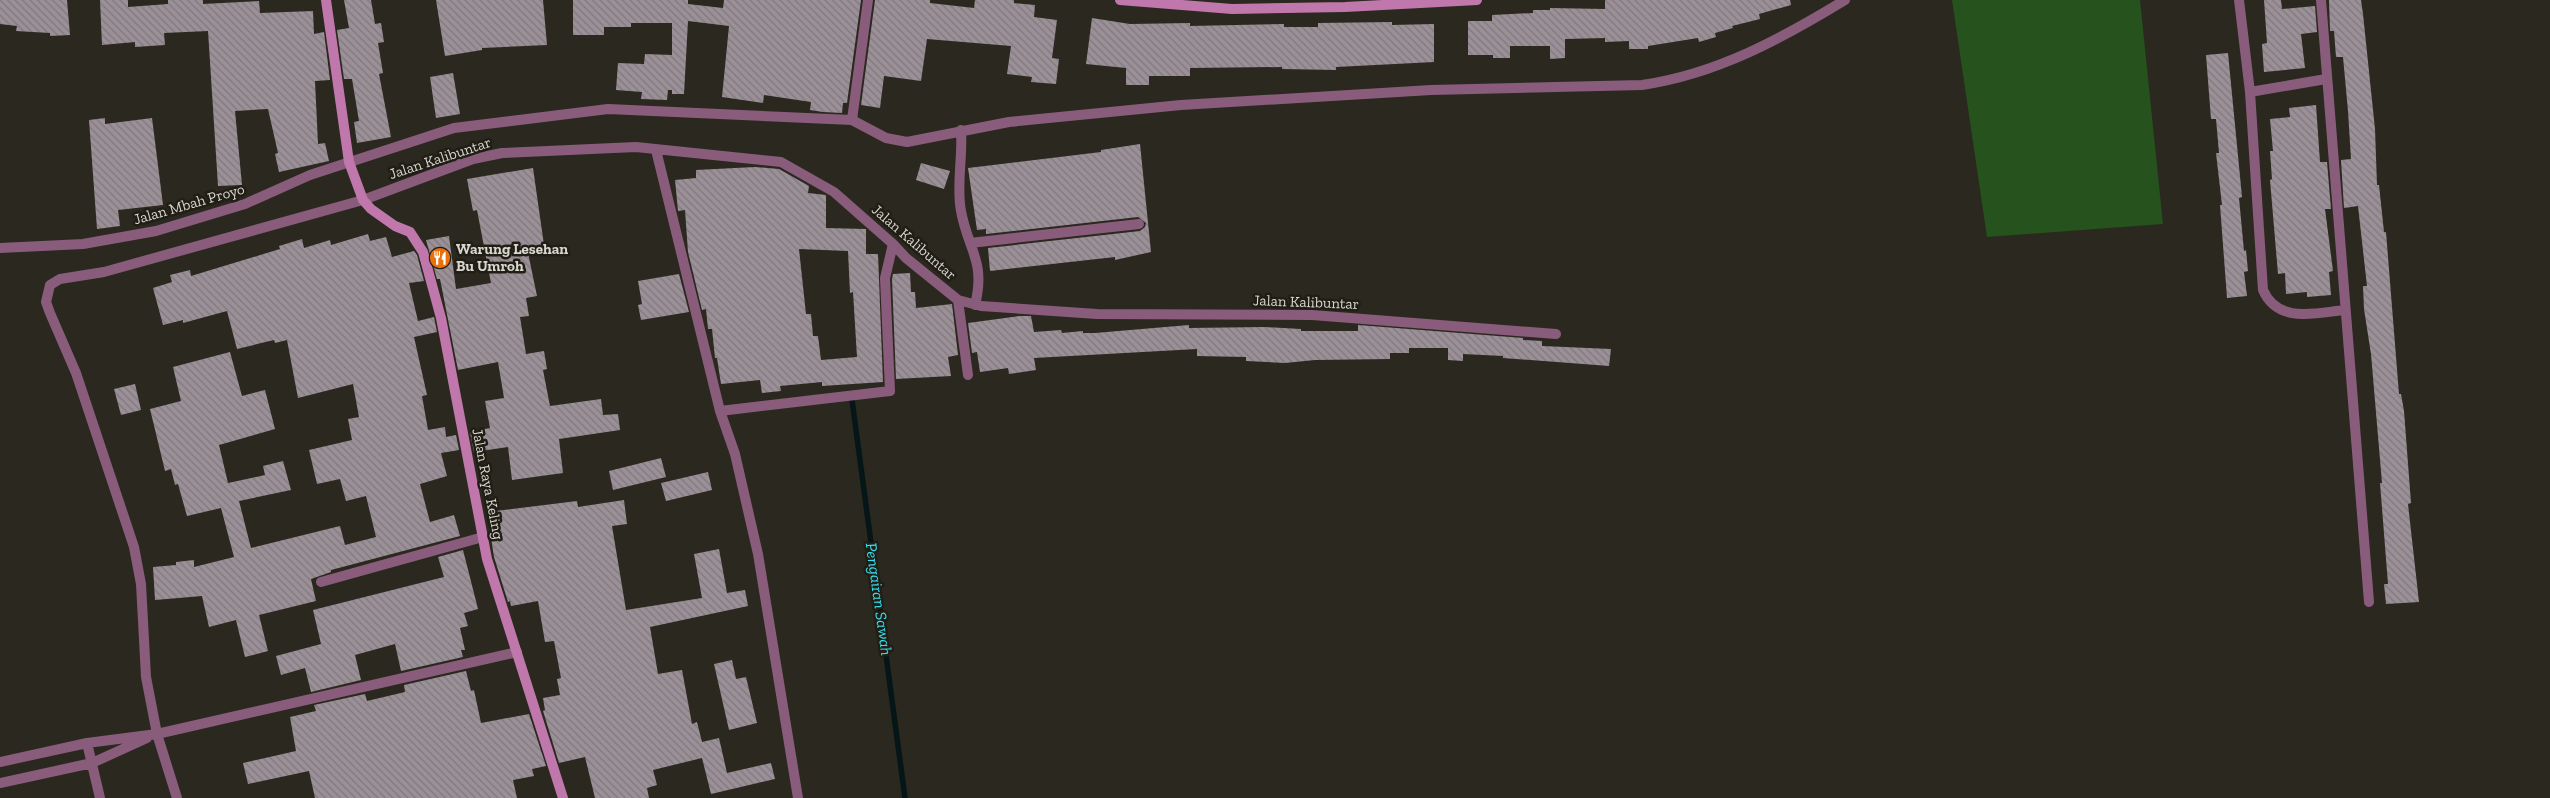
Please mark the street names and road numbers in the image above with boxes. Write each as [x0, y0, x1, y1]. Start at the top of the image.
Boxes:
street label: Jalan Kalibuntar [387, 133, 493, 183]
street label: Jalan Mbah Proyo [131, 179, 247, 228]
street label: Jalan Kalibuntar [868, 200, 960, 284]
street label: Jalan Kalibuntar [1253, 291, 1359, 313]
street label: Jalan Raya Keling [468, 427, 508, 541]

